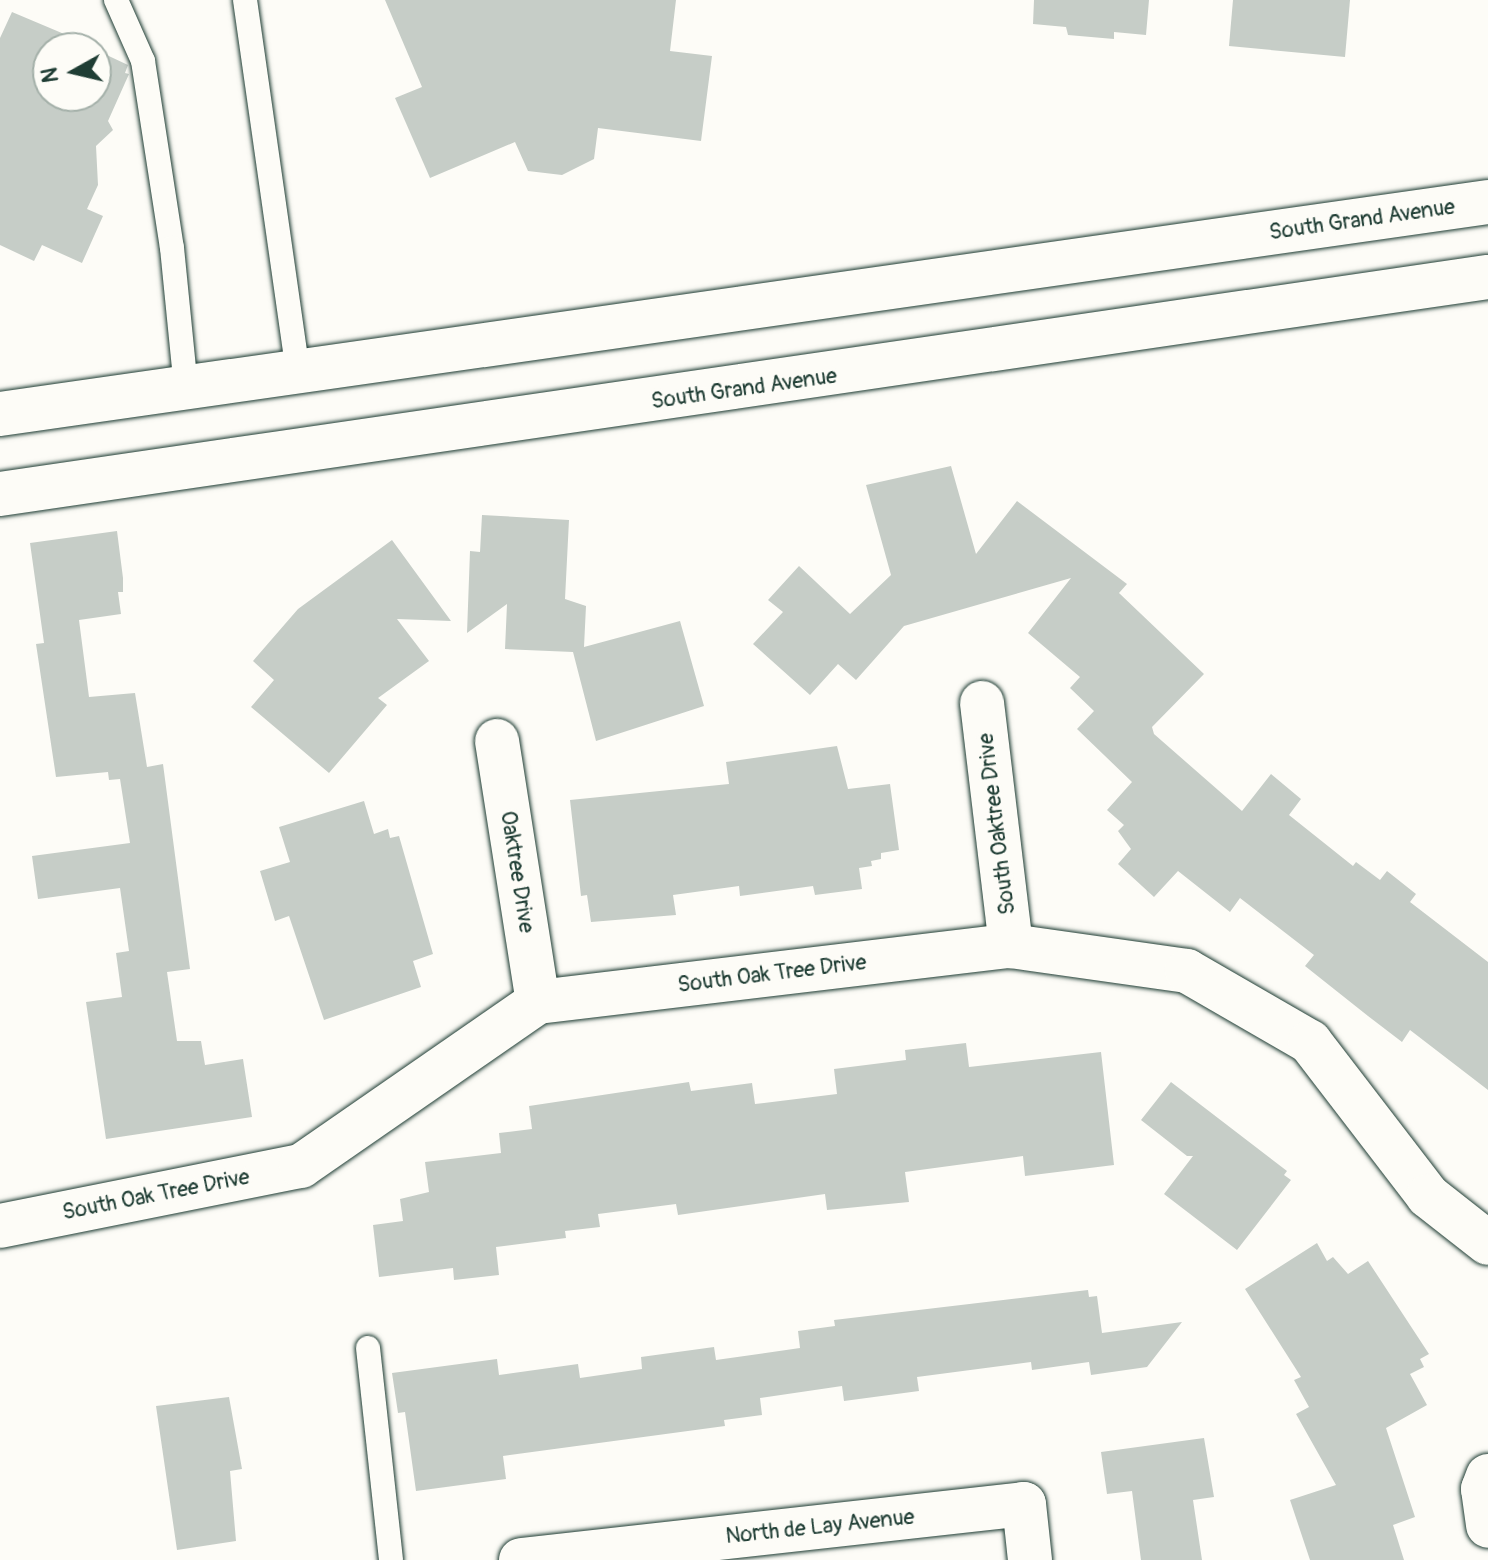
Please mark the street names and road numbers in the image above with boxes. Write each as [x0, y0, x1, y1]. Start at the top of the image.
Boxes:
street label: South Grand Avenue [1267, 194, 1457, 246]
street label: South Grand Avenue [649, 363, 839, 415]
street label: South Oaktree Drive [973, 732, 1021, 916]
street label: Oaktree Drive [494, 809, 540, 935]
street label: South Oak Tree Drive [676, 949, 868, 999]
street label: South Oak Tree Drive [60, 1164, 252, 1226]
street label: North de Lay Avenue [724, 1504, 916, 1550]

